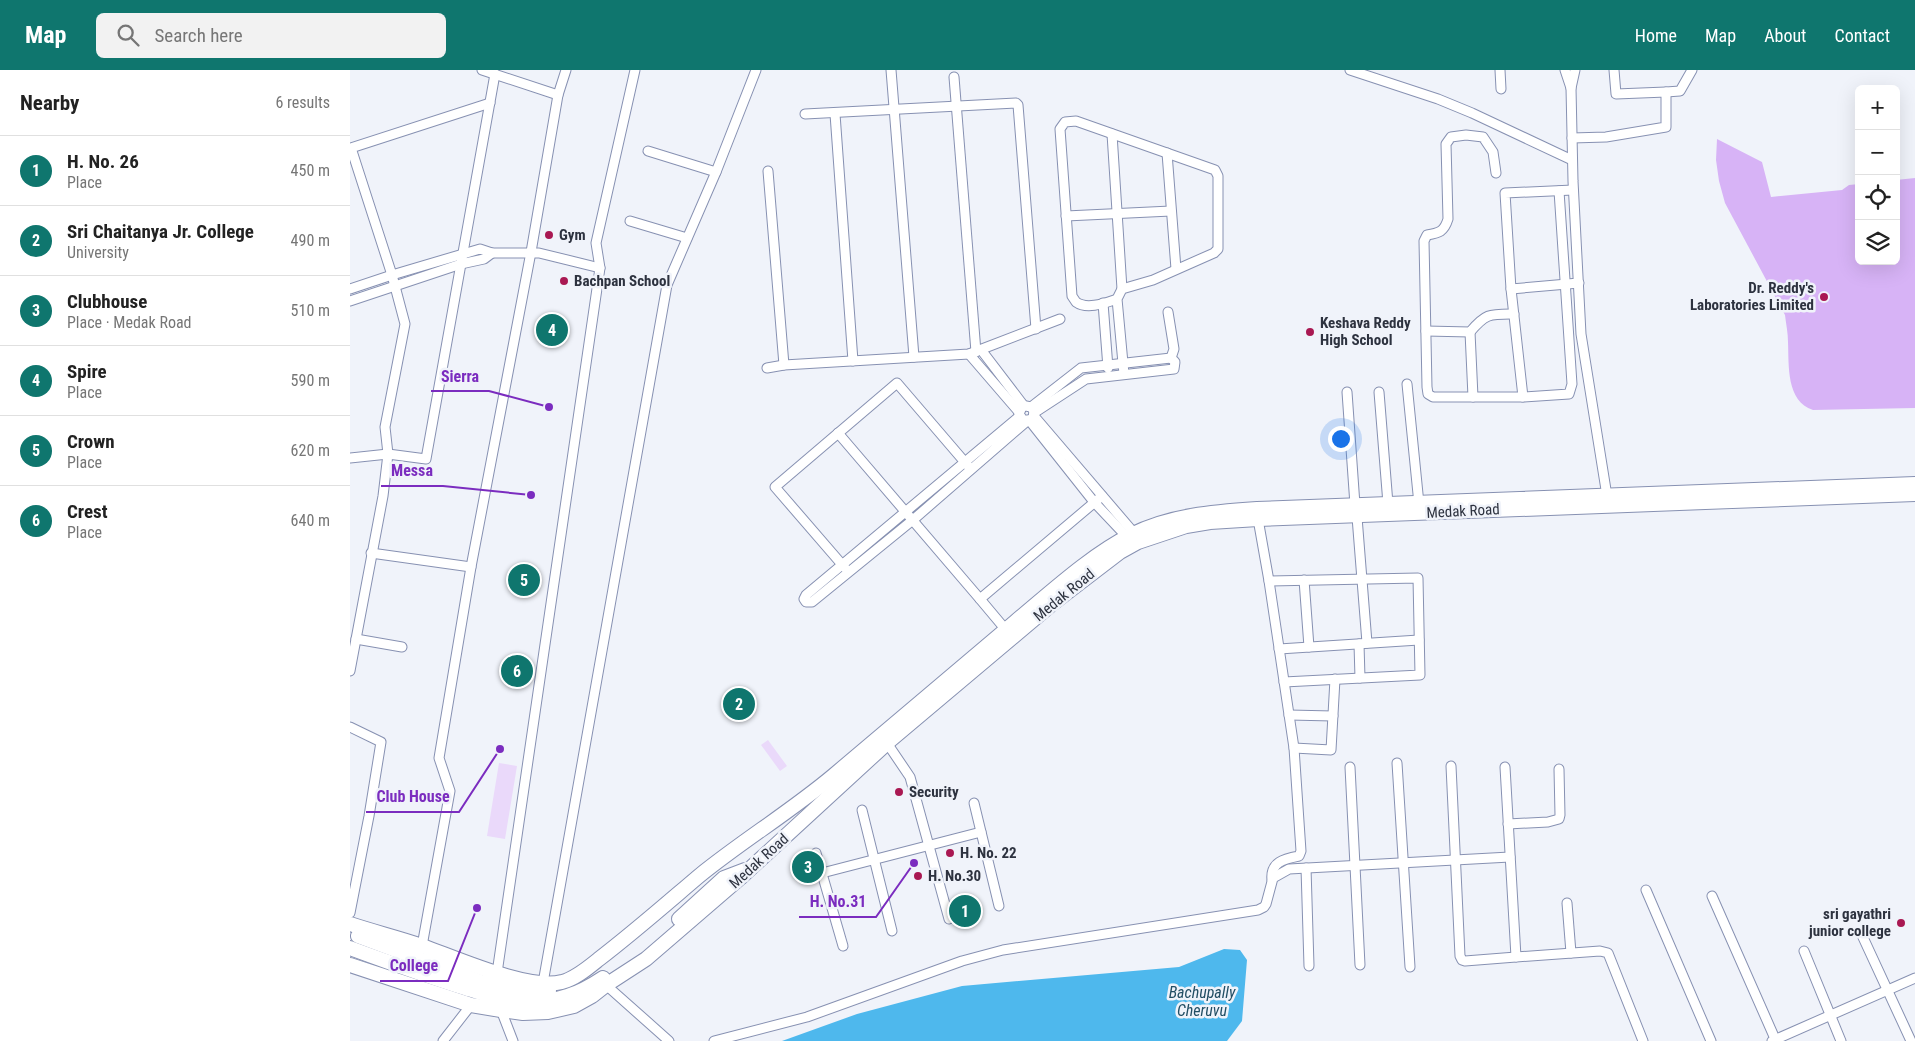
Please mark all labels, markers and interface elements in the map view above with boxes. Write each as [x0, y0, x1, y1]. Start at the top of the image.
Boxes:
search box [96, 13, 446, 58]
text: Map [25, 21, 66, 49]
icon: search [114, 21, 142, 49]
text: Search here [154, 24, 243, 47]
text: Home [1635, 25, 1677, 46]
text: Map [1705, 25, 1736, 46]
text: About [1764, 25, 1806, 46]
text: Contact [1834, 25, 1890, 46]
map controls [1855, 85, 1900, 265]
button: + [1855, 85, 1900, 130]
text: Nearby [20, 91, 79, 115]
text: 6 results [275, 93, 330, 112]
button: − [1855, 130, 1900, 175]
text: H. No. 26 [67, 150, 139, 173]
text: 1 [32, 161, 40, 180]
text: 450 m [291, 161, 330, 180]
text: Place [67, 173, 102, 192]
button: locate [1855, 175, 1900, 220]
text: Sri Chaitanya Jr. College [67, 220, 254, 243]
button: layers [1855, 220, 1900, 265]
place label: Gym [559, 226, 586, 244]
marker: Gym [543, 229, 555, 241]
text: 2 [32, 231, 40, 250]
text: 490 m [291, 231, 330, 250]
text: University [67, 243, 129, 262]
place label: Bachpan School [574, 272, 670, 290]
marker: Bachpan School [558, 275, 570, 287]
place label: Dr. Reddy's Laboratories Limited [1690, 279, 1814, 314]
text: Clubhouse [67, 290, 147, 313]
marker: Dr. Reddy's Laboratories Limited [1818, 291, 1830, 303]
text: 3 [32, 301, 40, 320]
text: 510 m [291, 301, 330, 320]
pin: 4 [536, 311, 568, 349]
text: Place · Medak Road [67, 313, 192, 332]
place label: Keshava Reddy High School [1320, 314, 1411, 349]
marker: Keshava Reddy High School [1304, 326, 1316, 338]
text: Spire [67, 360, 107, 383]
callout: Sierra [431, 360, 489, 391]
text: Sierra [441, 367, 480, 386]
text: 4 [32, 371, 40, 390]
text: 590 m [291, 371, 330, 390]
text: Place [67, 383, 102, 402]
your location [1328, 426, 1354, 452]
text: Crown [67, 430, 115, 453]
text: 5 [32, 441, 40, 460]
text: 620 m [291, 441, 330, 460]
text: Place [67, 453, 102, 472]
callout: Messa [381, 455, 443, 486]
text: Messa [391, 461, 433, 480]
text: Crest [67, 500, 108, 523]
street label: Medak Road [1426, 500, 1500, 522]
text: 6 [32, 511, 40, 530]
text: 640 m [291, 511, 330, 530]
text: Place [67, 523, 102, 542]
pin: 5 [508, 561, 540, 599]
street label: Medak Road [1030, 565, 1098, 625]
pin: 6 [501, 652, 533, 690]
pin: 2 [723, 685, 755, 723]
callout: Club House [366, 781, 459, 812]
place label: Security [909, 783, 959, 801]
marker: Security [893, 786, 905, 798]
text: Club House [376, 787, 450, 806]
street label: Medak Road [726, 830, 792, 892]
place label: H. No. 22 [960, 844, 1017, 862]
marker: H. No. 22 [944, 847, 956, 859]
pin: 3 [792, 848, 824, 886]
place label: H. No.30 [928, 867, 981, 885]
marker: H. No.30 [912, 870, 924, 882]
callout: H. No.31 [799, 886, 876, 917]
text: H. No.31 [810, 892, 866, 911]
pin: 1 [949, 892, 981, 930]
place label: sri gayathri junior college [1808, 905, 1891, 940]
marker: sri gayathri junior college [1895, 917, 1907, 929]
callout: College [380, 950, 448, 981]
text: College [390, 956, 439, 975]
water label: Bachupally Cheruvu [1169, 983, 1236, 1020]

